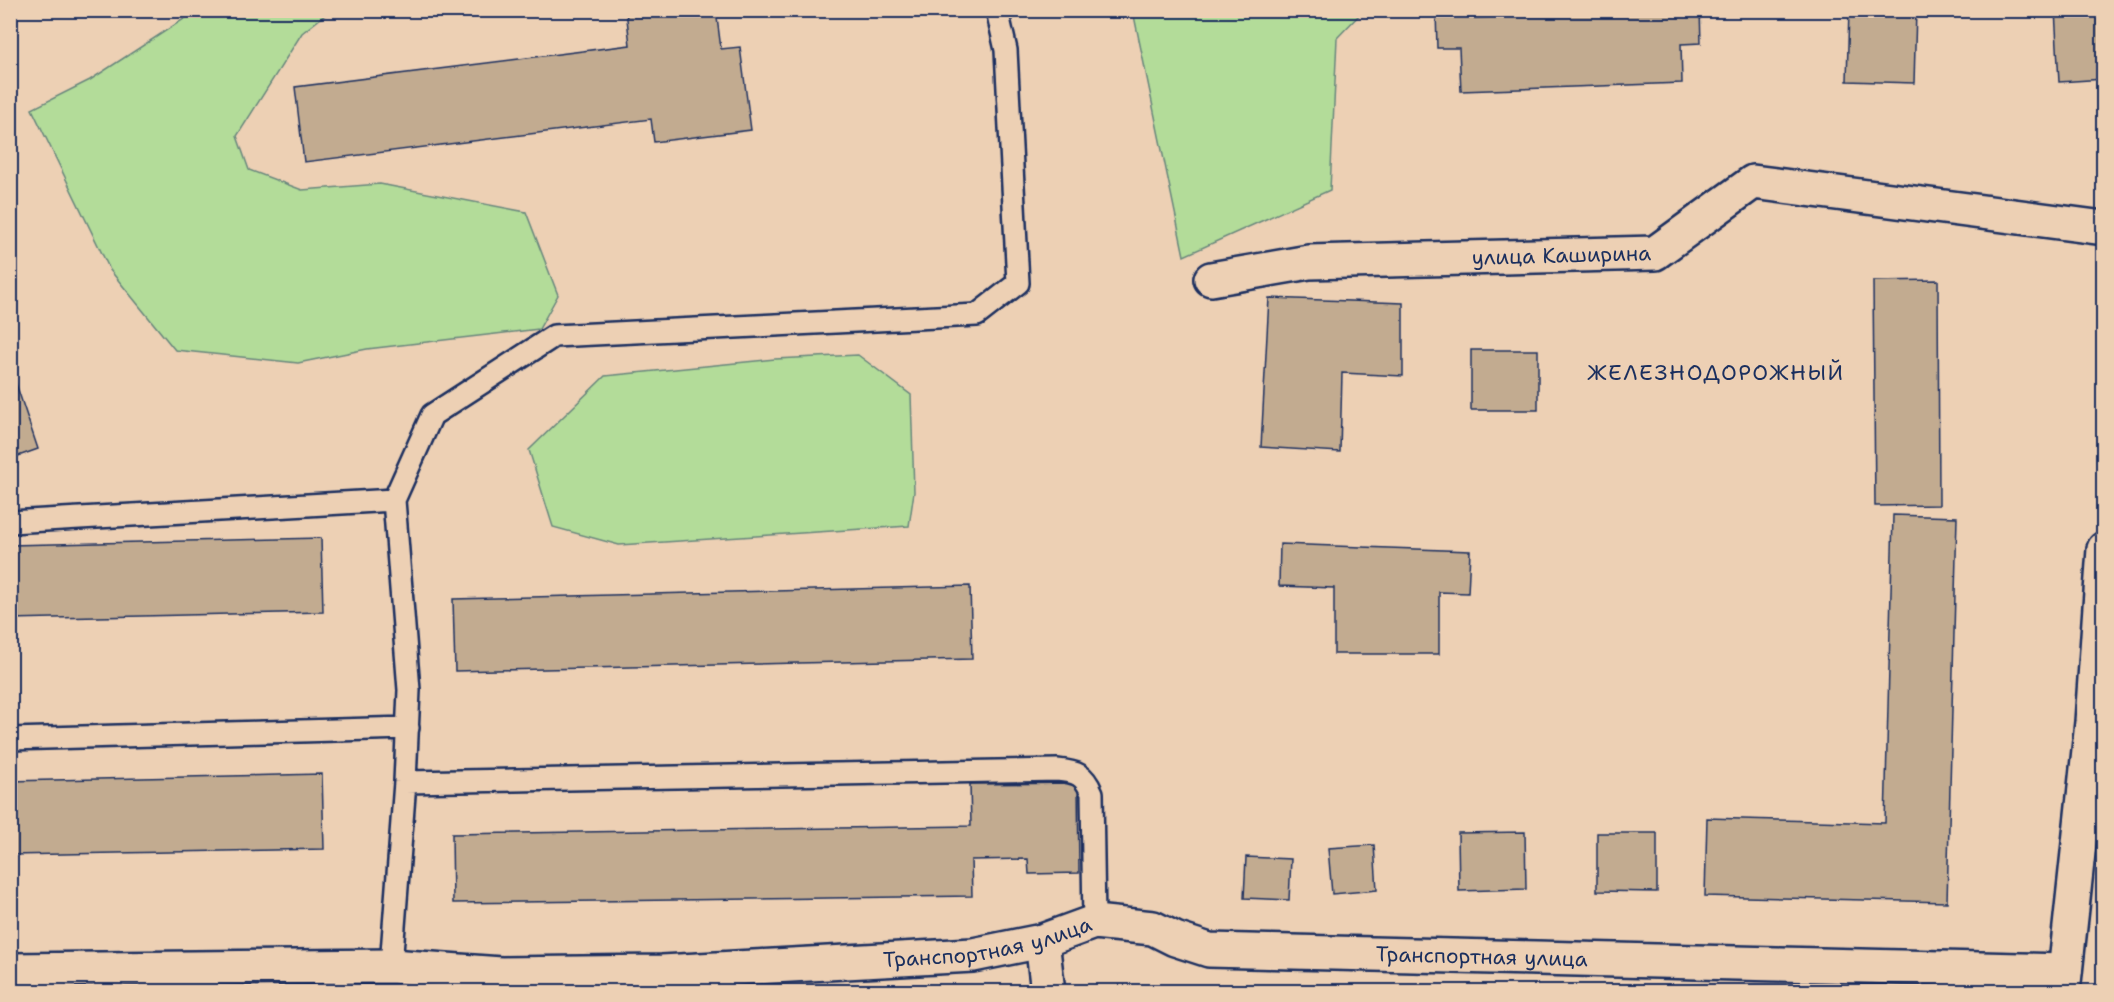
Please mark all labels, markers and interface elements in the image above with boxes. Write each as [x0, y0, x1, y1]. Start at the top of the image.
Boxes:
street label: улица Каширина [1471, 239, 1651, 272]
district label: ЖЕЛЕЗНОДОРОЖНЫЙ [1587, 358, 1845, 387]
street label: Транспортная улица [882, 910, 1096, 974]
street label: Транспортная улица [1375, 940, 1588, 973]

